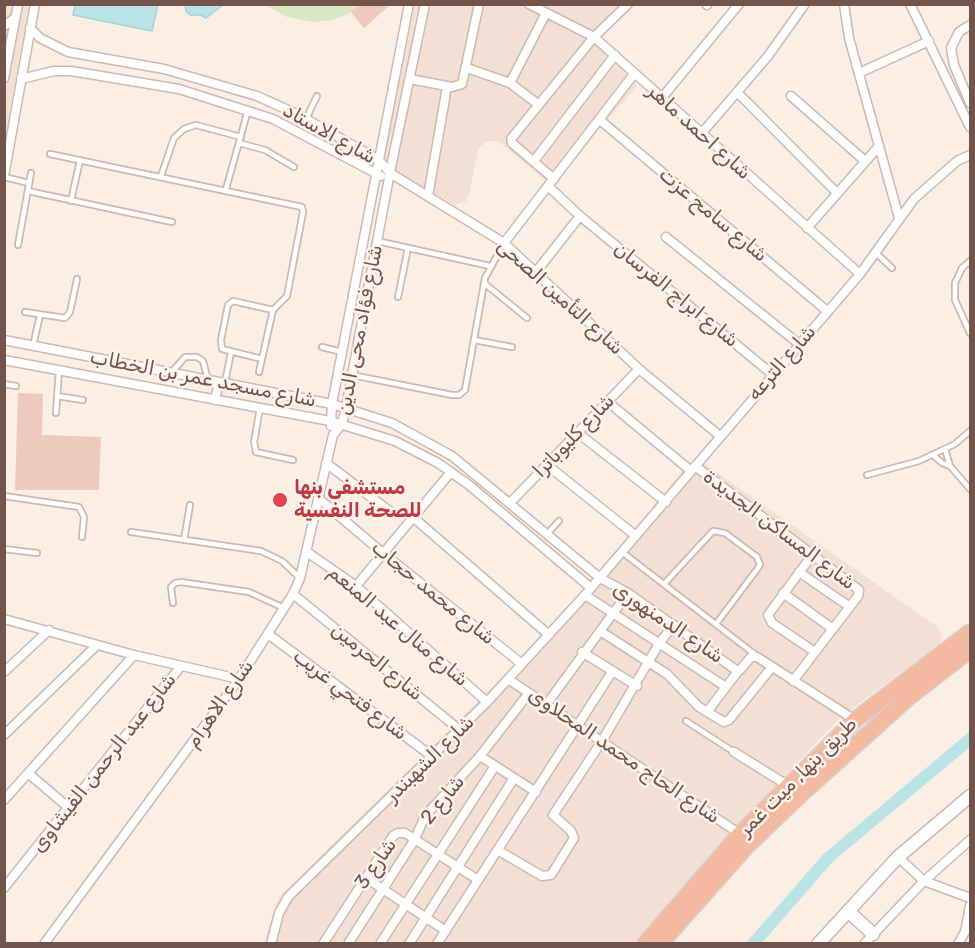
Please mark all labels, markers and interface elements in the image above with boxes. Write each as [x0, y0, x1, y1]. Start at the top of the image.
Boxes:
street label: شارع احمد ماهر [642, 79, 756, 185]
street label: شارع الاستاد [278, 99, 380, 169]
street label: شارع سامح عزت [654, 163, 772, 267]
street label: شارع التأمين الصحى [492, 234, 628, 360]
street label: شارع ابراج الفرسان [609, 237, 743, 353]
street label: شارع فؤاد محى الدين [332, 243, 388, 417]
street label: شارع الترعه [743, 320, 821, 406]
street label: شارع مسجد عمر بن الخطاب [88, 345, 318, 413]
street label: شارع كليوباترا [528, 389, 620, 483]
street label: شارع المساكن الجديدة [698, 465, 860, 595]
place label: مستشفى بنها للصحة النفسية [294, 476, 422, 523]
marker: مستشفى بنها للصحة النفسية [271, 491, 289, 509]
street label: شارع محمد حجاب [366, 536, 500, 650]
street label: شارع منال عبد المنعم [323, 560, 473, 692]
street label: شارع الدمنهورى [608, 577, 728, 669]
street label: شارع الحرمين [326, 618, 428, 706]
street label: شارع فتحي غريب [288, 644, 412, 746]
street label: شارع الاهرام [181, 655, 259, 753]
street label: شارع عبد الرحمن الفيشاوى [26, 669, 182, 857]
street label: شارع الحاج محمد المحلاوى [524, 683, 724, 829]
street label: شارع الشهبندر [380, 711, 480, 807]
street label: طريق بنها, ميت غمر [734, 713, 862, 841]
street label: شارع 2 [416, 770, 470, 830]
street label: شارع 3 [350, 834, 402, 894]

